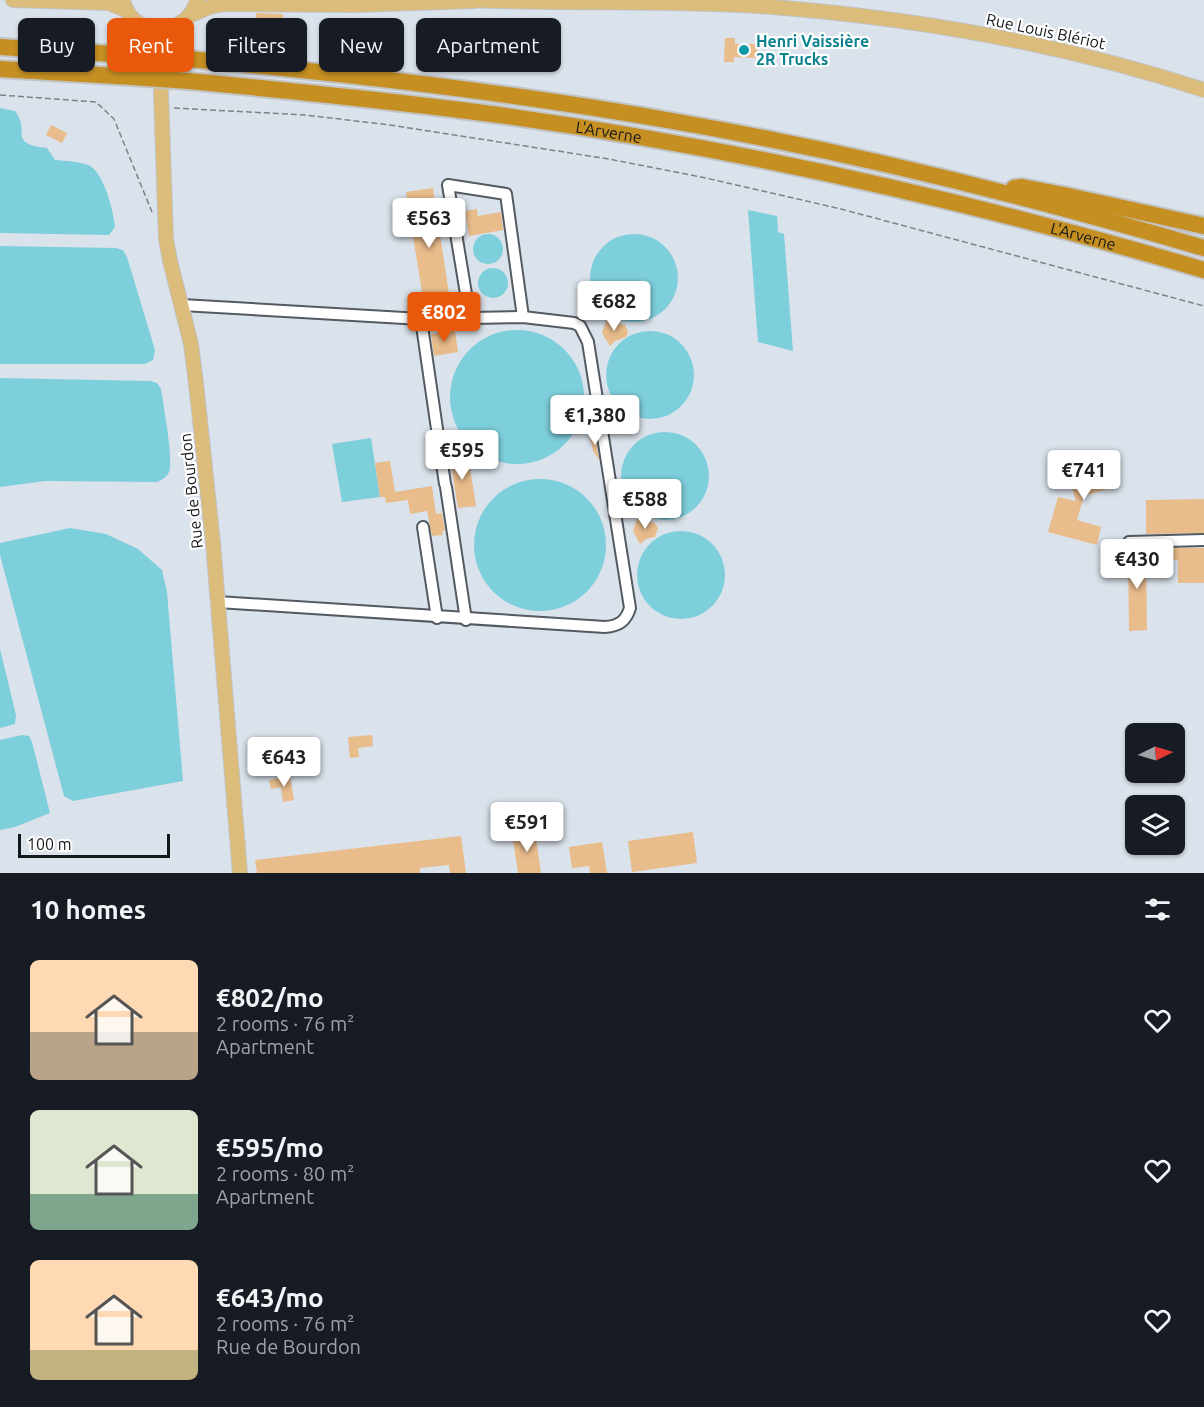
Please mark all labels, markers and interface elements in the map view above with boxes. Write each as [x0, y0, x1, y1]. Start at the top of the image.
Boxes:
street label: Rue Louis Blériot [985, 10, 1108, 53]
chip: Buy [18, 18, 95, 72]
chip: Rent [107, 18, 194, 72]
chip: Filters [206, 18, 307, 72]
chip: New [319, 18, 404, 72]
chip: Apartment [416, 18, 561, 72]
place label: Henri Vaissière 2R Trucks [756, 32, 869, 68]
marker: Henri Vaissière 2R Trucks [737, 43, 751, 57]
street label: L'Arverne [575, 118, 643, 146]
pin: €563 [393, 198, 465, 249]
text: €563 [406, 206, 452, 229]
street label: L'Arverne [1049, 219, 1118, 253]
pin: €682 [578, 281, 650, 332]
text: €682 [591, 289, 637, 312]
pin: €802 [408, 292, 480, 343]
text: €802 [421, 300, 467, 323]
pin: €1,380 [546, 395, 644, 446]
text: €1,380 [564, 403, 626, 426]
pin: €595 [426, 430, 498, 481]
street label: Rue de Bourdon [176, 432, 206, 550]
text: €595 [439, 438, 485, 461]
pin: €741 [1048, 450, 1120, 501]
text: €741 [1061, 458, 1107, 481]
pin: €588 [609, 479, 681, 530]
text: €588 [622, 487, 668, 510]
pin: €430 [1101, 539, 1173, 590]
text: €430 [1114, 547, 1160, 570]
north arrow [1125, 723, 1185, 783]
map controls [1125, 723, 1185, 855]
pin: €643 [248, 737, 320, 788]
text: €643 [261, 745, 307, 768]
button: layers [1125, 795, 1185, 855]
pin: €591 [491, 802, 563, 853]
text: €591 [504, 810, 550, 833]
scale bar [18, 831, 170, 858]
text: 100 m [27, 835, 72, 853]
icon: filters [1141, 893, 1174, 926]
text: 10 homes [30, 895, 146, 924]
text: €802/mo [216, 983, 324, 1012]
icon: home [78, 984, 150, 1056]
icon: heart [1141, 1004, 1174, 1037]
text: 2 rooms · 76 m² [216, 1012, 354, 1035]
text: Apartment [216, 1035, 314, 1058]
text: €595/mo [216, 1133, 324, 1162]
icon: home [78, 1134, 150, 1206]
icon: heart [1141, 1154, 1174, 1187]
text: 2 rooms · 80 m² [216, 1162, 354, 1185]
text: Apartment [216, 1185, 314, 1208]
text: €643/mo [216, 1283, 324, 1312]
icon: home [78, 1284, 150, 1356]
icon: heart [1141, 1304, 1174, 1337]
text: 2 rooms · 76 m² [216, 1312, 354, 1335]
text: Rue de Bourdon [216, 1335, 361, 1358]

